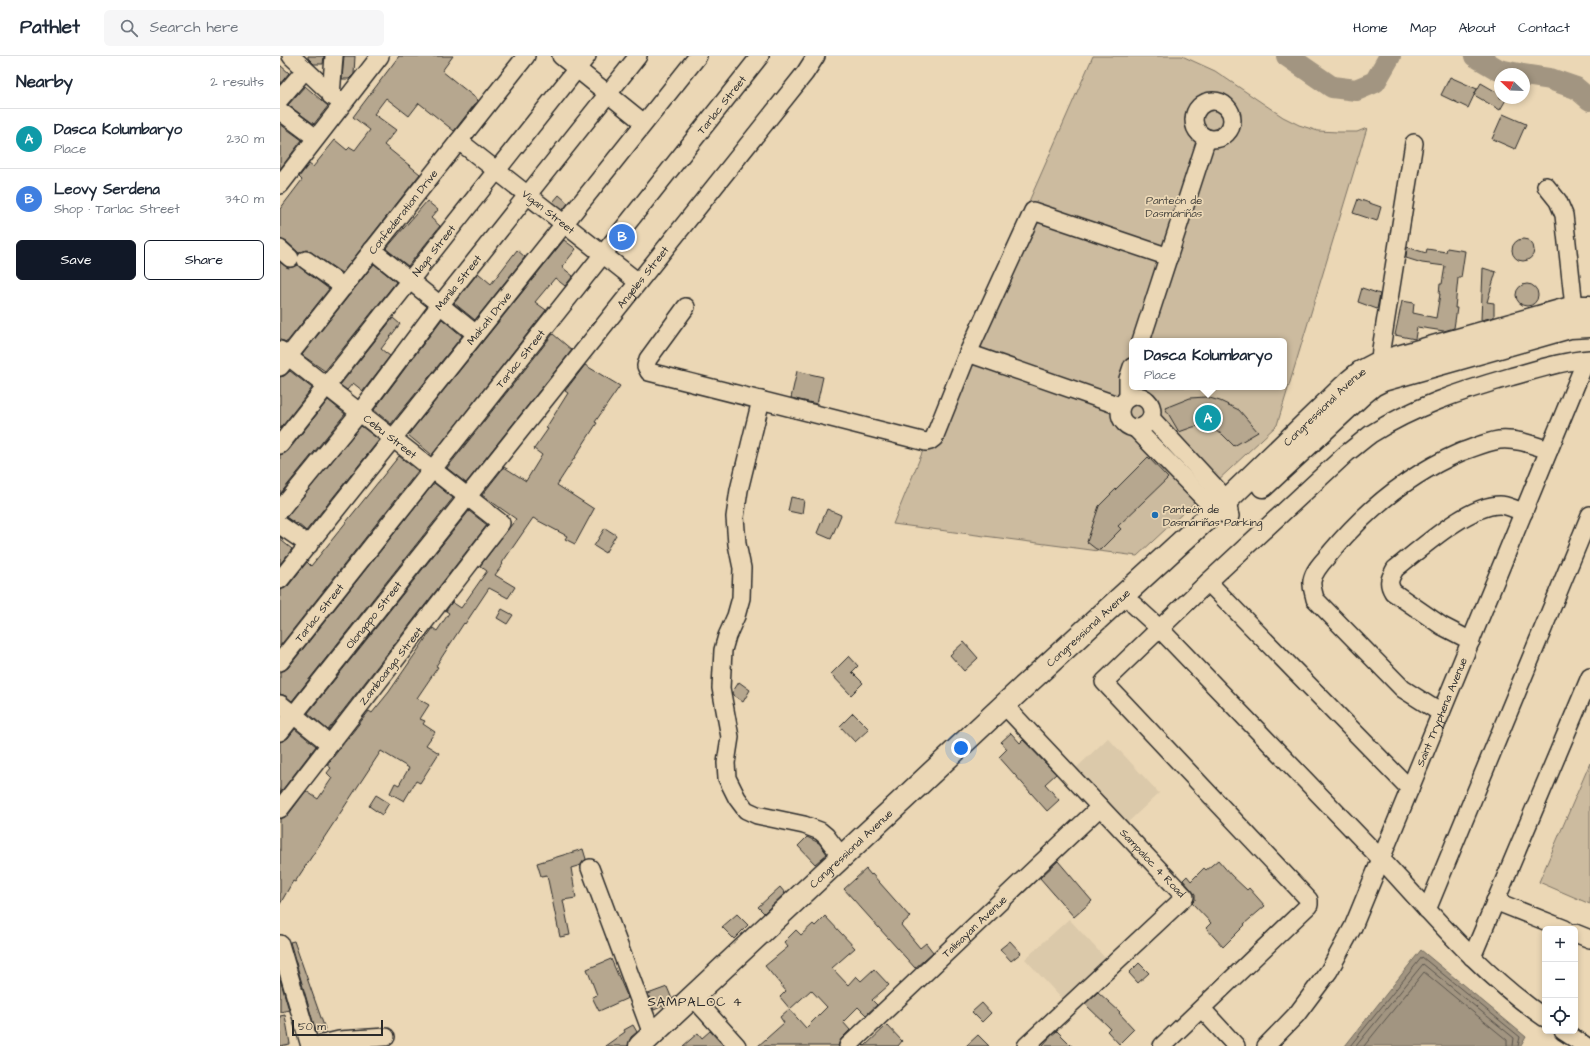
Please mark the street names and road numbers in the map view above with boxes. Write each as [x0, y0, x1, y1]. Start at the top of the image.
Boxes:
street label: Tarlac Street [693, 72, 750, 137]
street label: Confederation Drive [365, 166, 441, 257]
street label: Vigan Street [519, 186, 579, 237]
street label: Naga Street [408, 221, 459, 279]
street label: Angeles Street [613, 242, 672, 311]
street label: Manila Street [431, 251, 485, 313]
street label: Makati Drive [463, 288, 515, 348]
street label: Tarlac Street [492, 326, 549, 391]
street label: Congressional Avenue [1280, 363, 1369, 449]
street label: Cebu Street [360, 411, 420, 462]
street label: Olongapo Street [342, 577, 405, 652]
street label: Tarlac Street [291, 580, 347, 645]
street label: Congressional Avenue [1043, 585, 1133, 670]
street label: Zamboanga Street [356, 623, 428, 709]
street label: Saint Tryphena Avenue [1412, 655, 1471, 768]
street label: Congressional Avenue [806, 806, 896, 891]
street label: Sampaloc 4 Road [1117, 825, 1189, 901]
street label: Talisayan Avenue [938, 892, 1010, 961]

